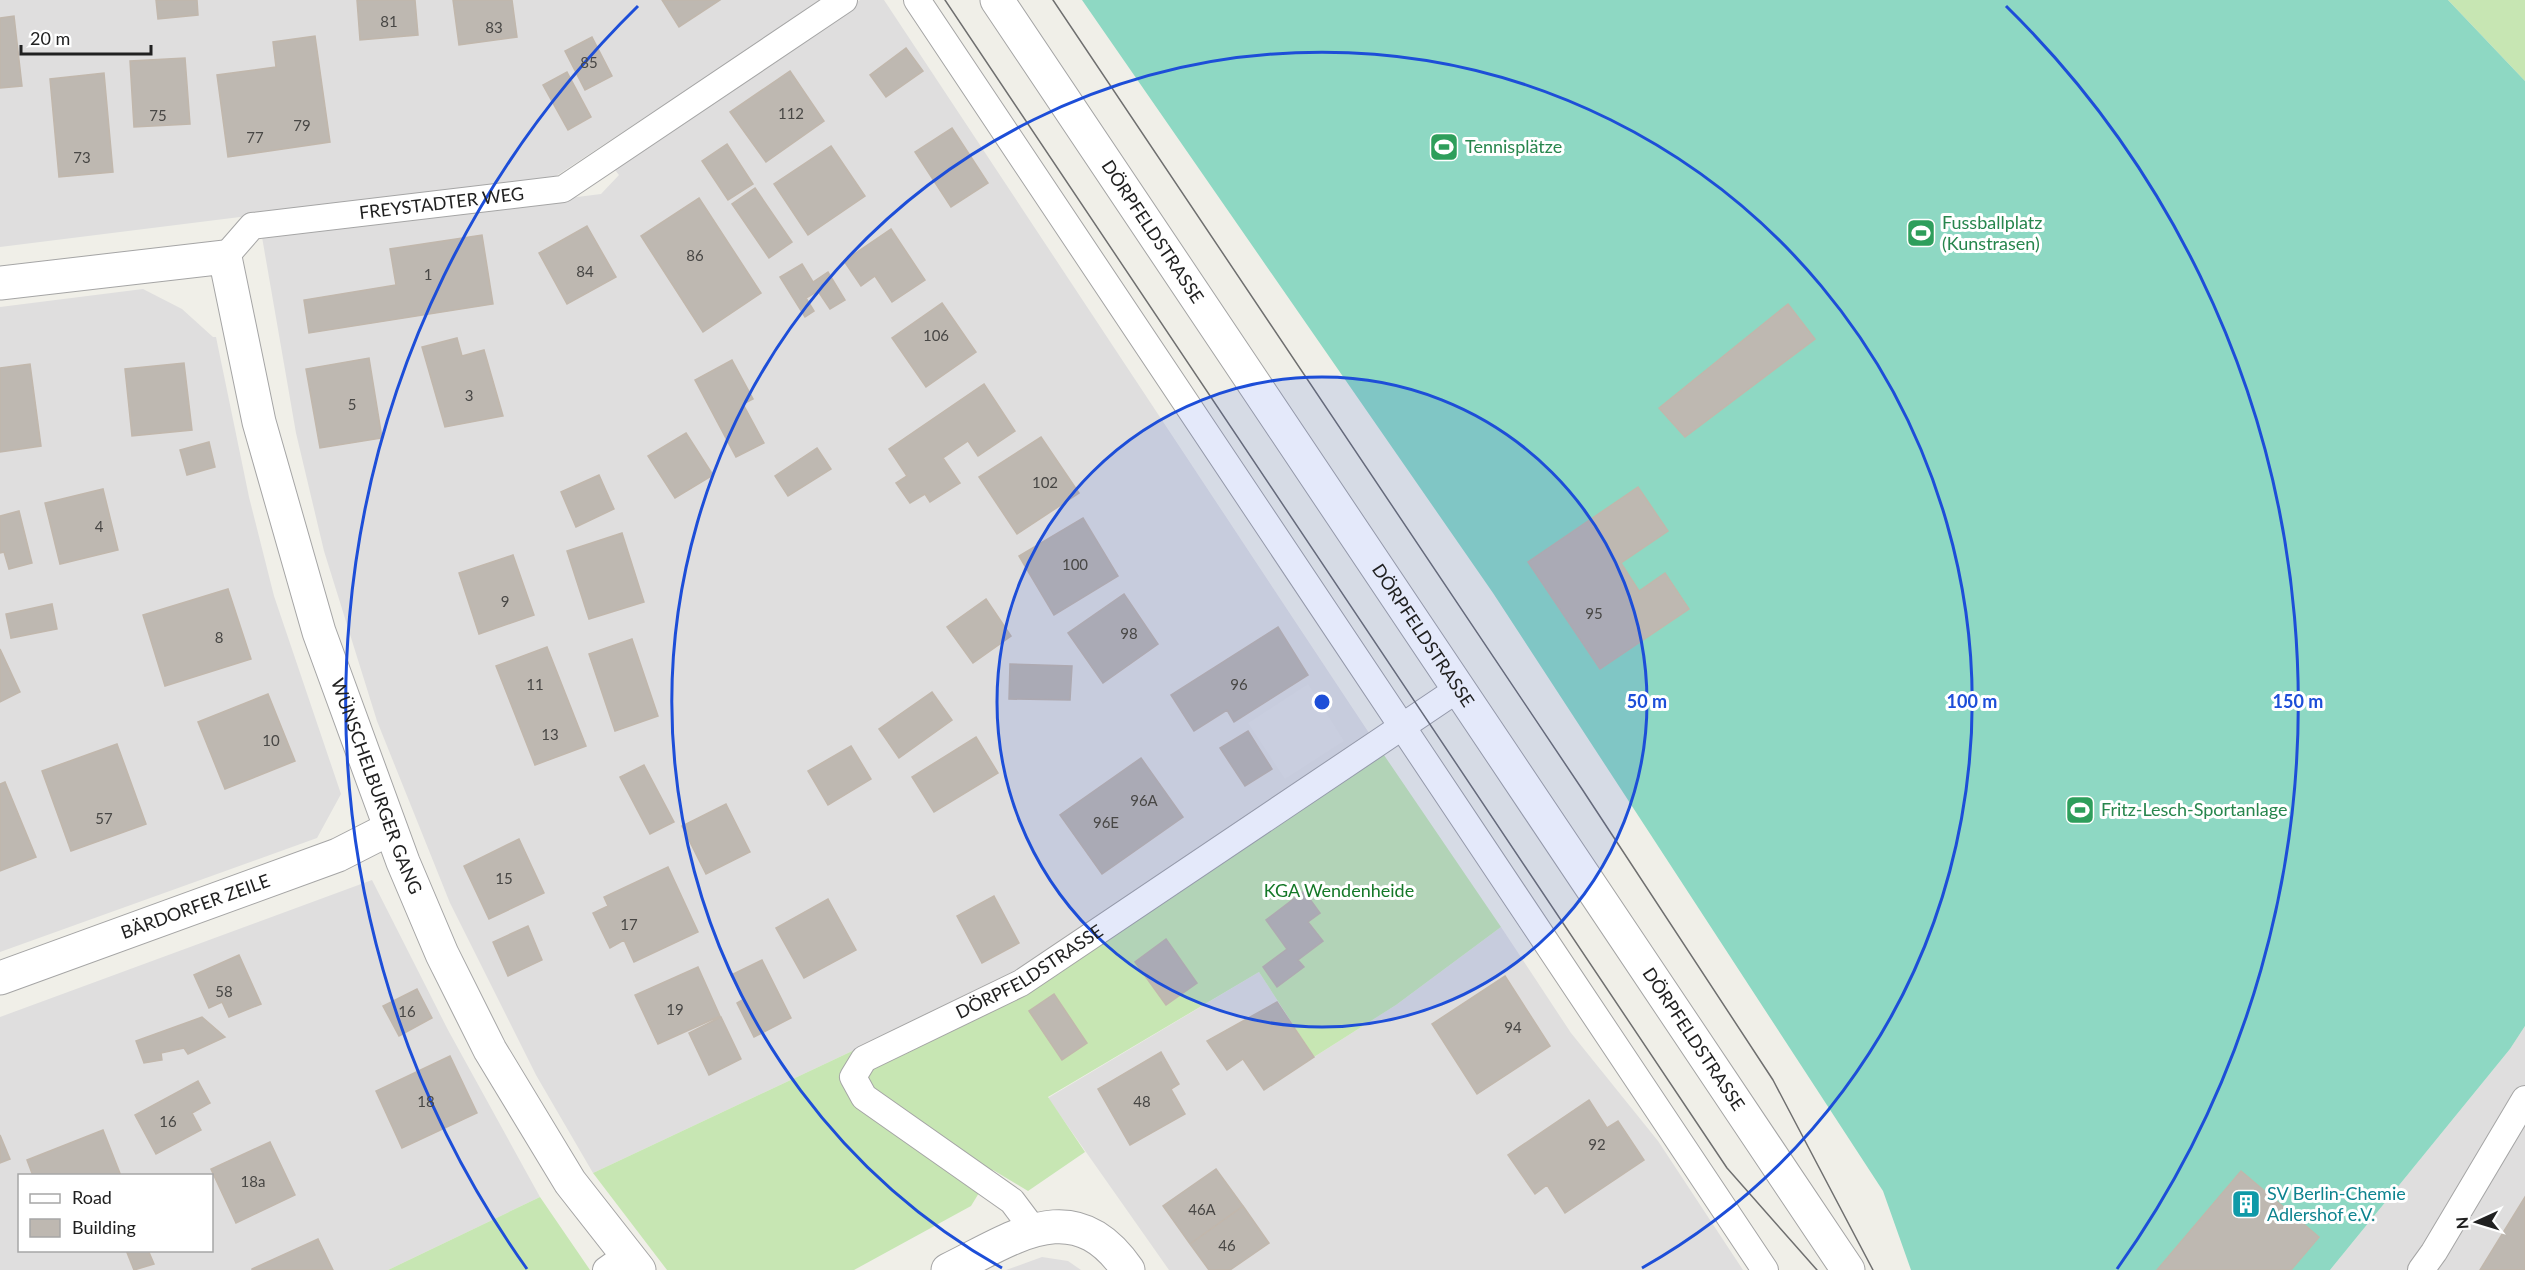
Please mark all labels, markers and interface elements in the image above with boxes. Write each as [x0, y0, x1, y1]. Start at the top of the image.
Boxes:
house number: 81 [380, 12, 398, 30]
scale bar [21, 18, 152, 56]
house number: 83 [485, 18, 503, 36]
text: 20 m [30, 27, 70, 49]
house number: 85 [580, 53, 598, 71]
house number: 112 [778, 104, 804, 122]
house number: 75 [149, 106, 167, 124]
house number: 79 [293, 116, 311, 134]
house number: 77 [246, 128, 264, 146]
sports icon: Tennisplätze [1428, 131, 1460, 163]
place label: Tennisplätze [1465, 135, 1562, 157]
house number: 73 [73, 148, 91, 166]
street label: DÖRPFELDSTRASSE [1097, 155, 1209, 307]
street label: FREYSTADTER WEG [358, 182, 525, 223]
place label: Fussballplatz (Kunstrasen) [1942, 211, 2042, 254]
sports icon: Fussballplatz (Kunstrasen) [1905, 217, 1937, 249]
house number: 86 [686, 246, 704, 264]
house number: 84 [576, 262, 594, 280]
house number: 1 [424, 265, 432, 283]
house number: 106 [923, 326, 949, 344]
house number: 3 [465, 386, 473, 404]
house number: 5 [348, 395, 356, 413]
house number: 102 [1032, 473, 1058, 491]
house number: 4 [95, 517, 104, 535]
house number: 100 [1062, 555, 1088, 573]
street label: DÖRPFELDSTRASSE [1368, 559, 1479, 711]
house number: 9 [501, 592, 509, 610]
house number: 95 [1585, 604, 1603, 622]
house number: 98 [1120, 624, 1138, 642]
house number: 8 [215, 628, 223, 646]
street label: WÜNSCHELBURGER GANG [327, 675, 427, 897]
house number: 11 [526, 675, 544, 693]
house number: 96 [1230, 675, 1248, 693]
text: 50 m [1627, 690, 1667, 712]
text: 100 m [1947, 690, 1997, 712]
text: 150 m [2273, 690, 2323, 712]
centre of rings [1312, 692, 1332, 712]
house number: 13 [541, 725, 559, 743]
house number: 10 [262, 731, 280, 749]
house number: 96A [1130, 791, 1159, 809]
sports icon: Fritz-Lesch-Sportanlage [2064, 794, 2096, 826]
place label: Fritz-Lesch-Sportanlage [2101, 798, 2287, 820]
house number: 57 [95, 809, 113, 827]
house number: 96E [1093, 813, 1119, 831]
street label: BÄRDORFER ZEILE [118, 869, 273, 943]
house number: 15 [495, 869, 513, 887]
park label: KGA Wendenheide [1264, 879, 1414, 901]
house number: 17 [620, 915, 638, 933]
street label: DÖRPFELDSTRASSE [952, 919, 1107, 1023]
street label: DÖRPFELDSTRASSE [1638, 963, 1750, 1114]
house number: 58 [215, 982, 233, 1000]
house number: 19 [666, 1000, 684, 1018]
house number: 16 [398, 1002, 416, 1020]
house number: 94 [1504, 1018, 1522, 1036]
house number: 18 [417, 1092, 435, 1110]
house number: 48 [1133, 1092, 1151, 1110]
house number: 16 [159, 1112, 177, 1130]
house number: 92 [1588, 1135, 1606, 1153]
house number: 18a [241, 1172, 265, 1190]
legend [18, 1174, 213, 1252]
place label: SV Berlin-Chemie Adlershof e.V. [2267, 1182, 2406, 1225]
text: Road [72, 1186, 112, 1208]
building icon: SV Berlin-Chemie Adlershof e.V. [2230, 1188, 2262, 1220]
north arrow [2447, 1192, 2507, 1252]
house number: 46A [1188, 1200, 1217, 1218]
text: Building [72, 1216, 136, 1238]
text: N [2452, 1216, 2471, 1230]
house number: 46 [1218, 1236, 1236, 1254]

